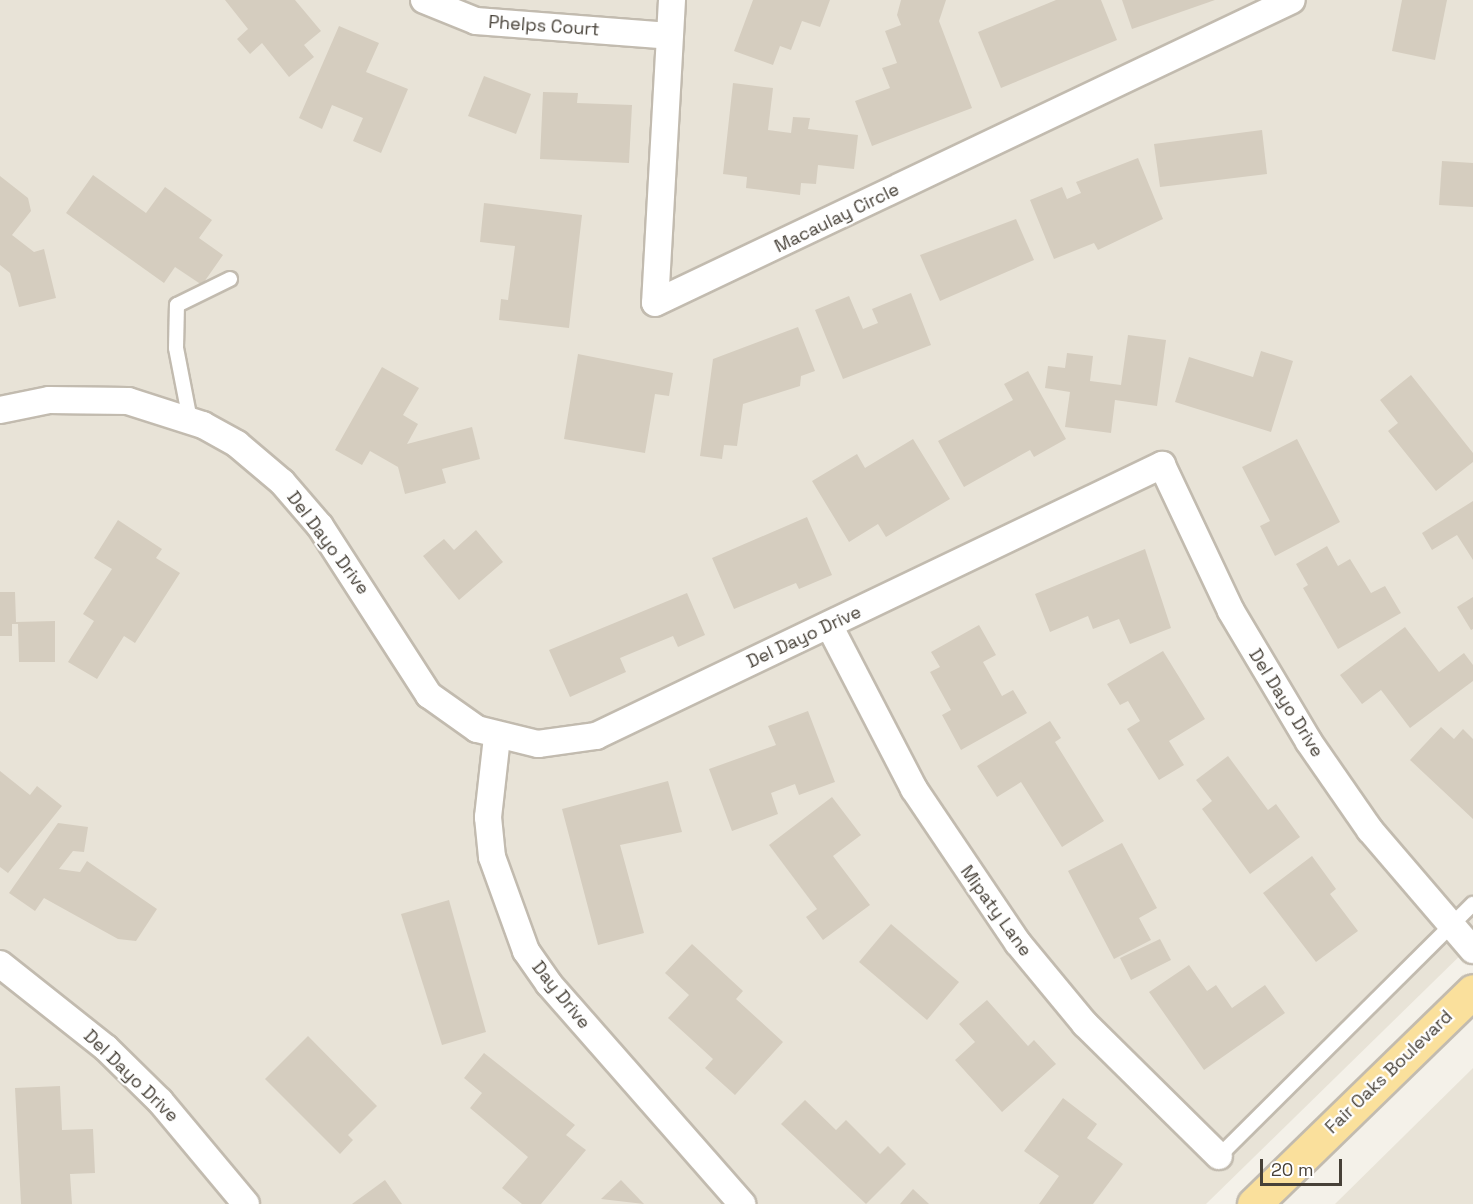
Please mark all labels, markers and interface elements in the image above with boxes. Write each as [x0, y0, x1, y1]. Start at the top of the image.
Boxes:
street label: Phelps Court [488, 11, 600, 41]
street label: Macaulay Circle [771, 178, 903, 258]
street label: Del Dayo Drive [282, 487, 374, 599]
street label: Del Dayo Drive [743, 601, 865, 673]
street label: Del Dayo Drive [1244, 645, 1328, 761]
street label: Mipaty Lane [956, 861, 1036, 961]
street label: Day Drive [527, 957, 595, 1033]
street label: Fair Oaks Boulevard [1321, 1006, 1457, 1138]
street label: Del Dayo Drive [79, 1025, 183, 1127]
scale bar [1263, 1147, 1346, 1185]
text: 20 m [1271, 1158, 1314, 1181]

